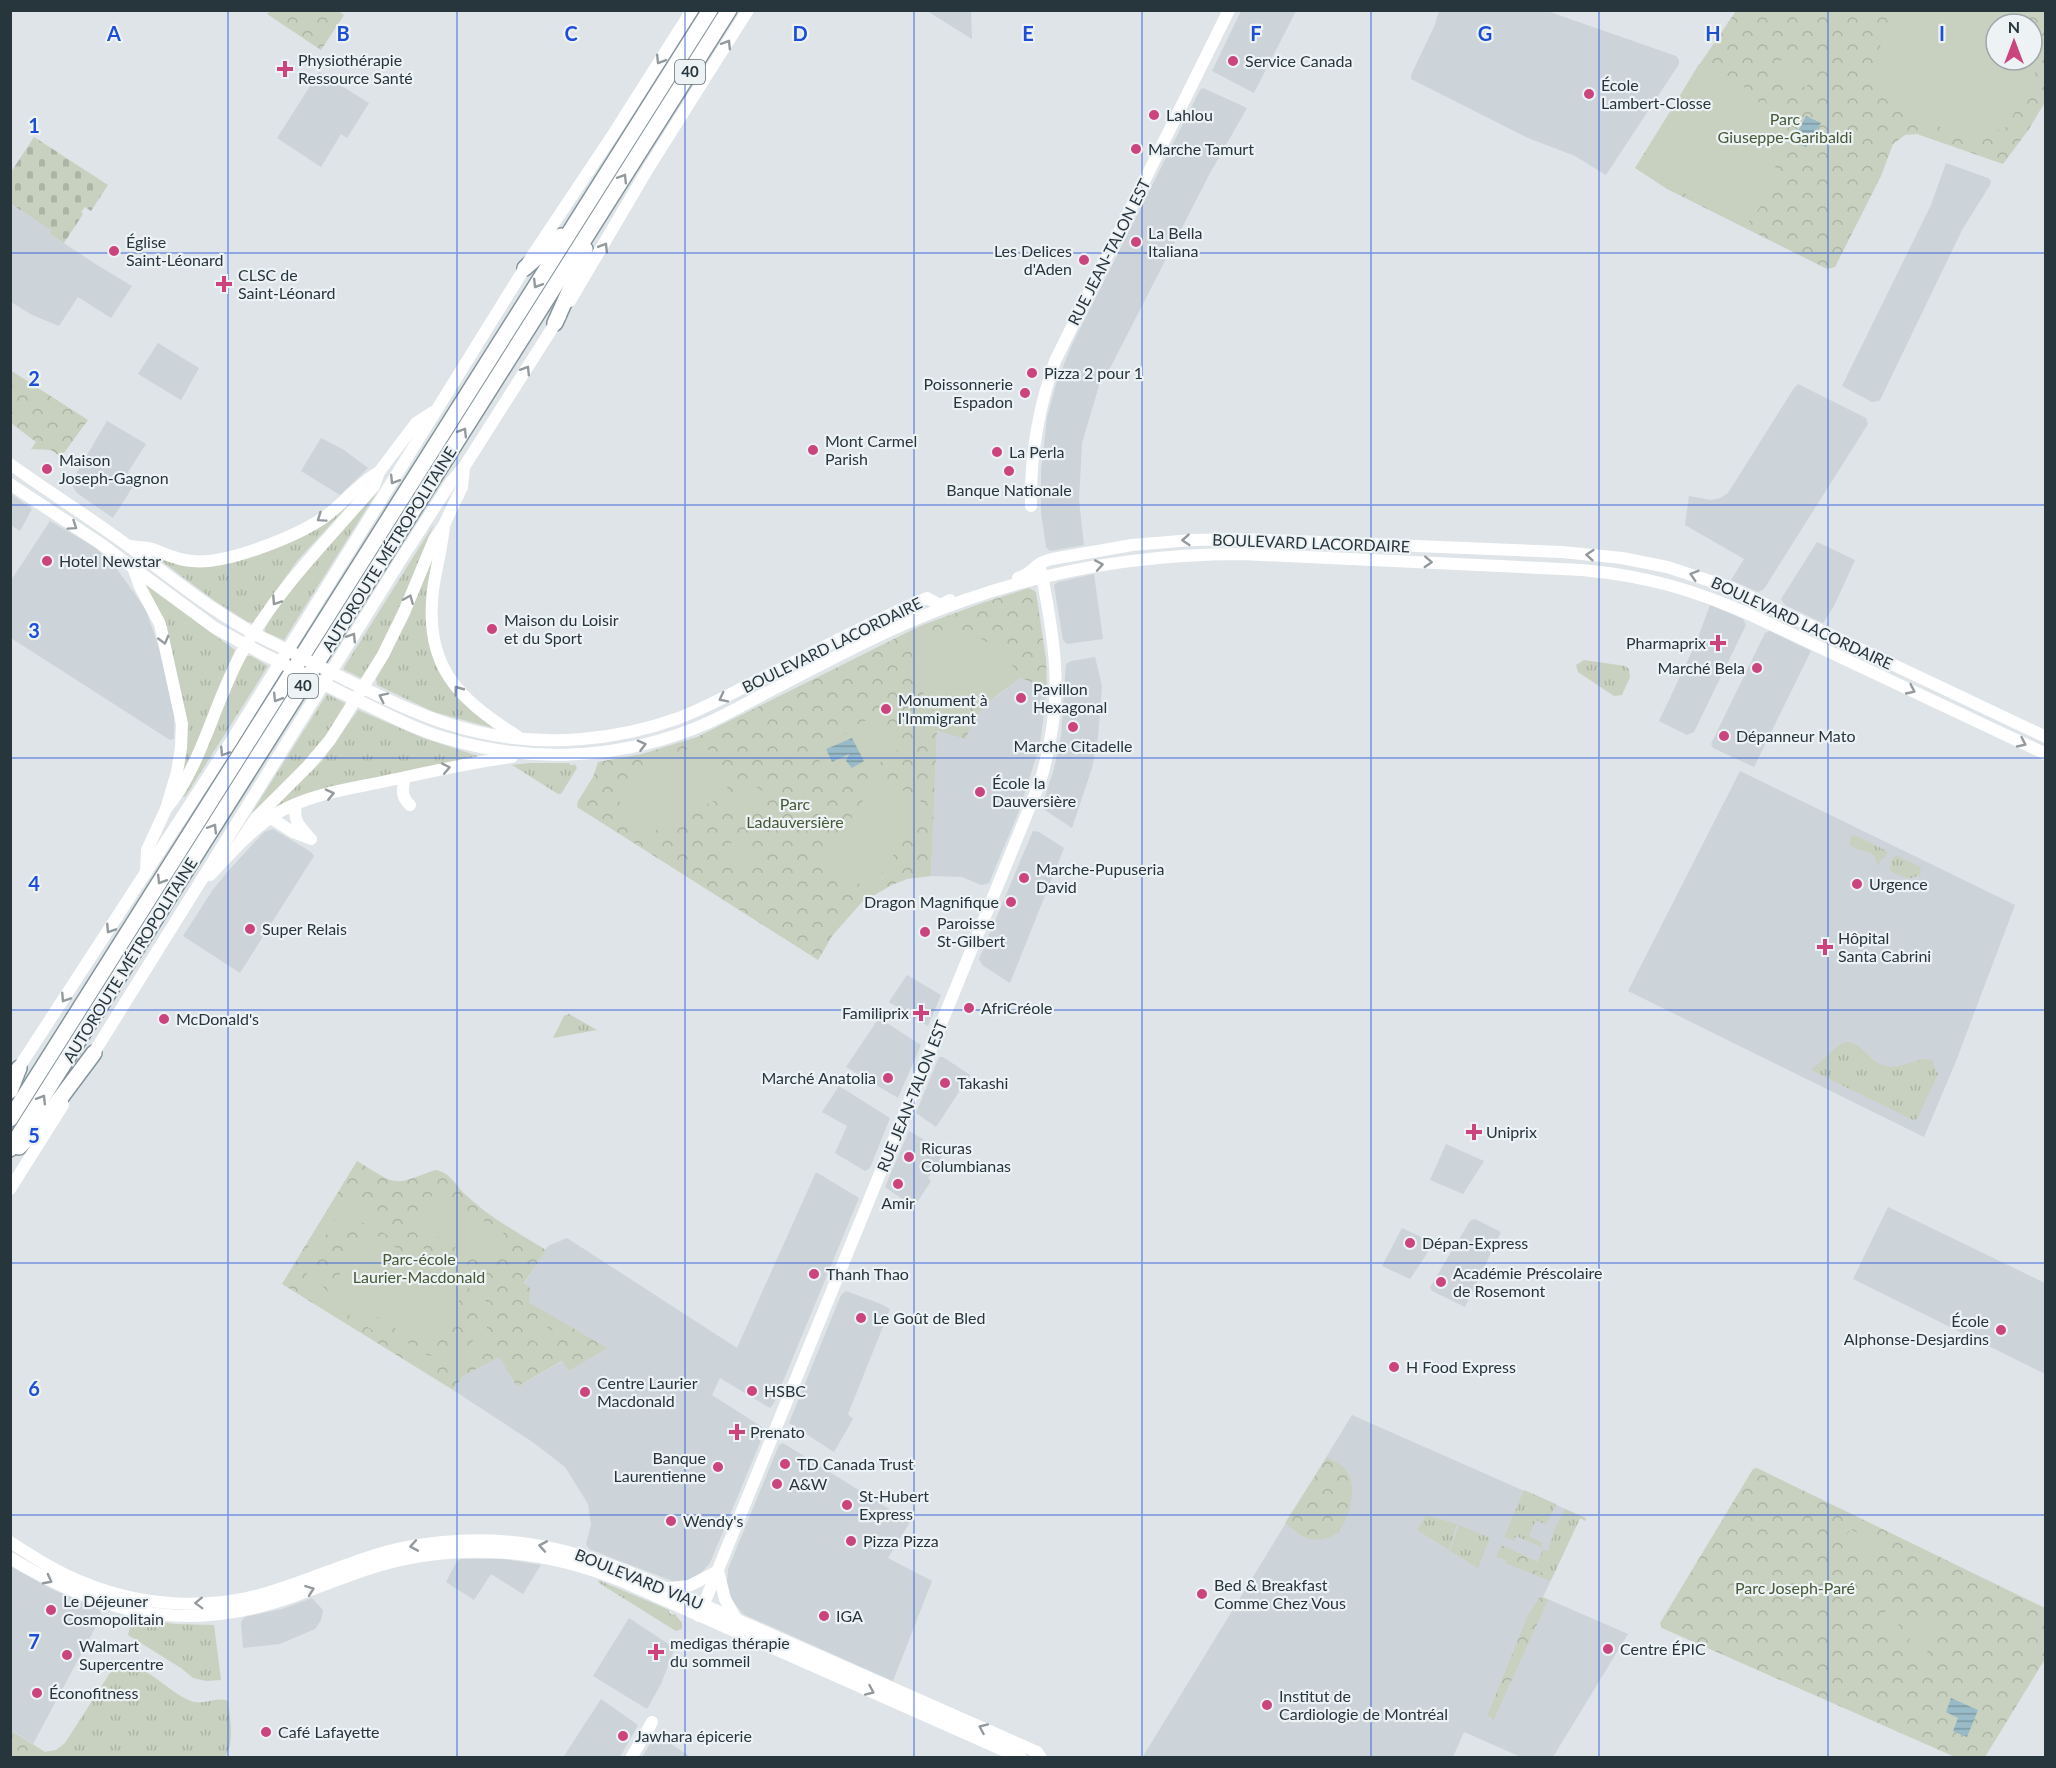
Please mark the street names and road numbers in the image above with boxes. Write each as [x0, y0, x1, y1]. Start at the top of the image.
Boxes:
road number: 40 [675, 60, 705, 84]
street label: RUE JEAN-TALON EST [1063, 175, 1154, 328]
street label: AUTOROUTE MÉTROPOLITAINE [318, 443, 460, 655]
street label: BOULEVARD LACORDAIRE [1212, 530, 1410, 555]
street label: BOULEVARD LACORDAIRE [1708, 572, 1896, 673]
street label: BOULEVARD LACORDAIRE [739, 593, 925, 696]
road number: 40 [288, 674, 318, 698]
street label: AUTOROUTE MÉTROPOLITAINE [59, 854, 201, 1066]
street label: RUE JEAN-TALON EST [872, 1017, 951, 1174]
street label: BOULEVARD VIAU [572, 1544, 706, 1613]

